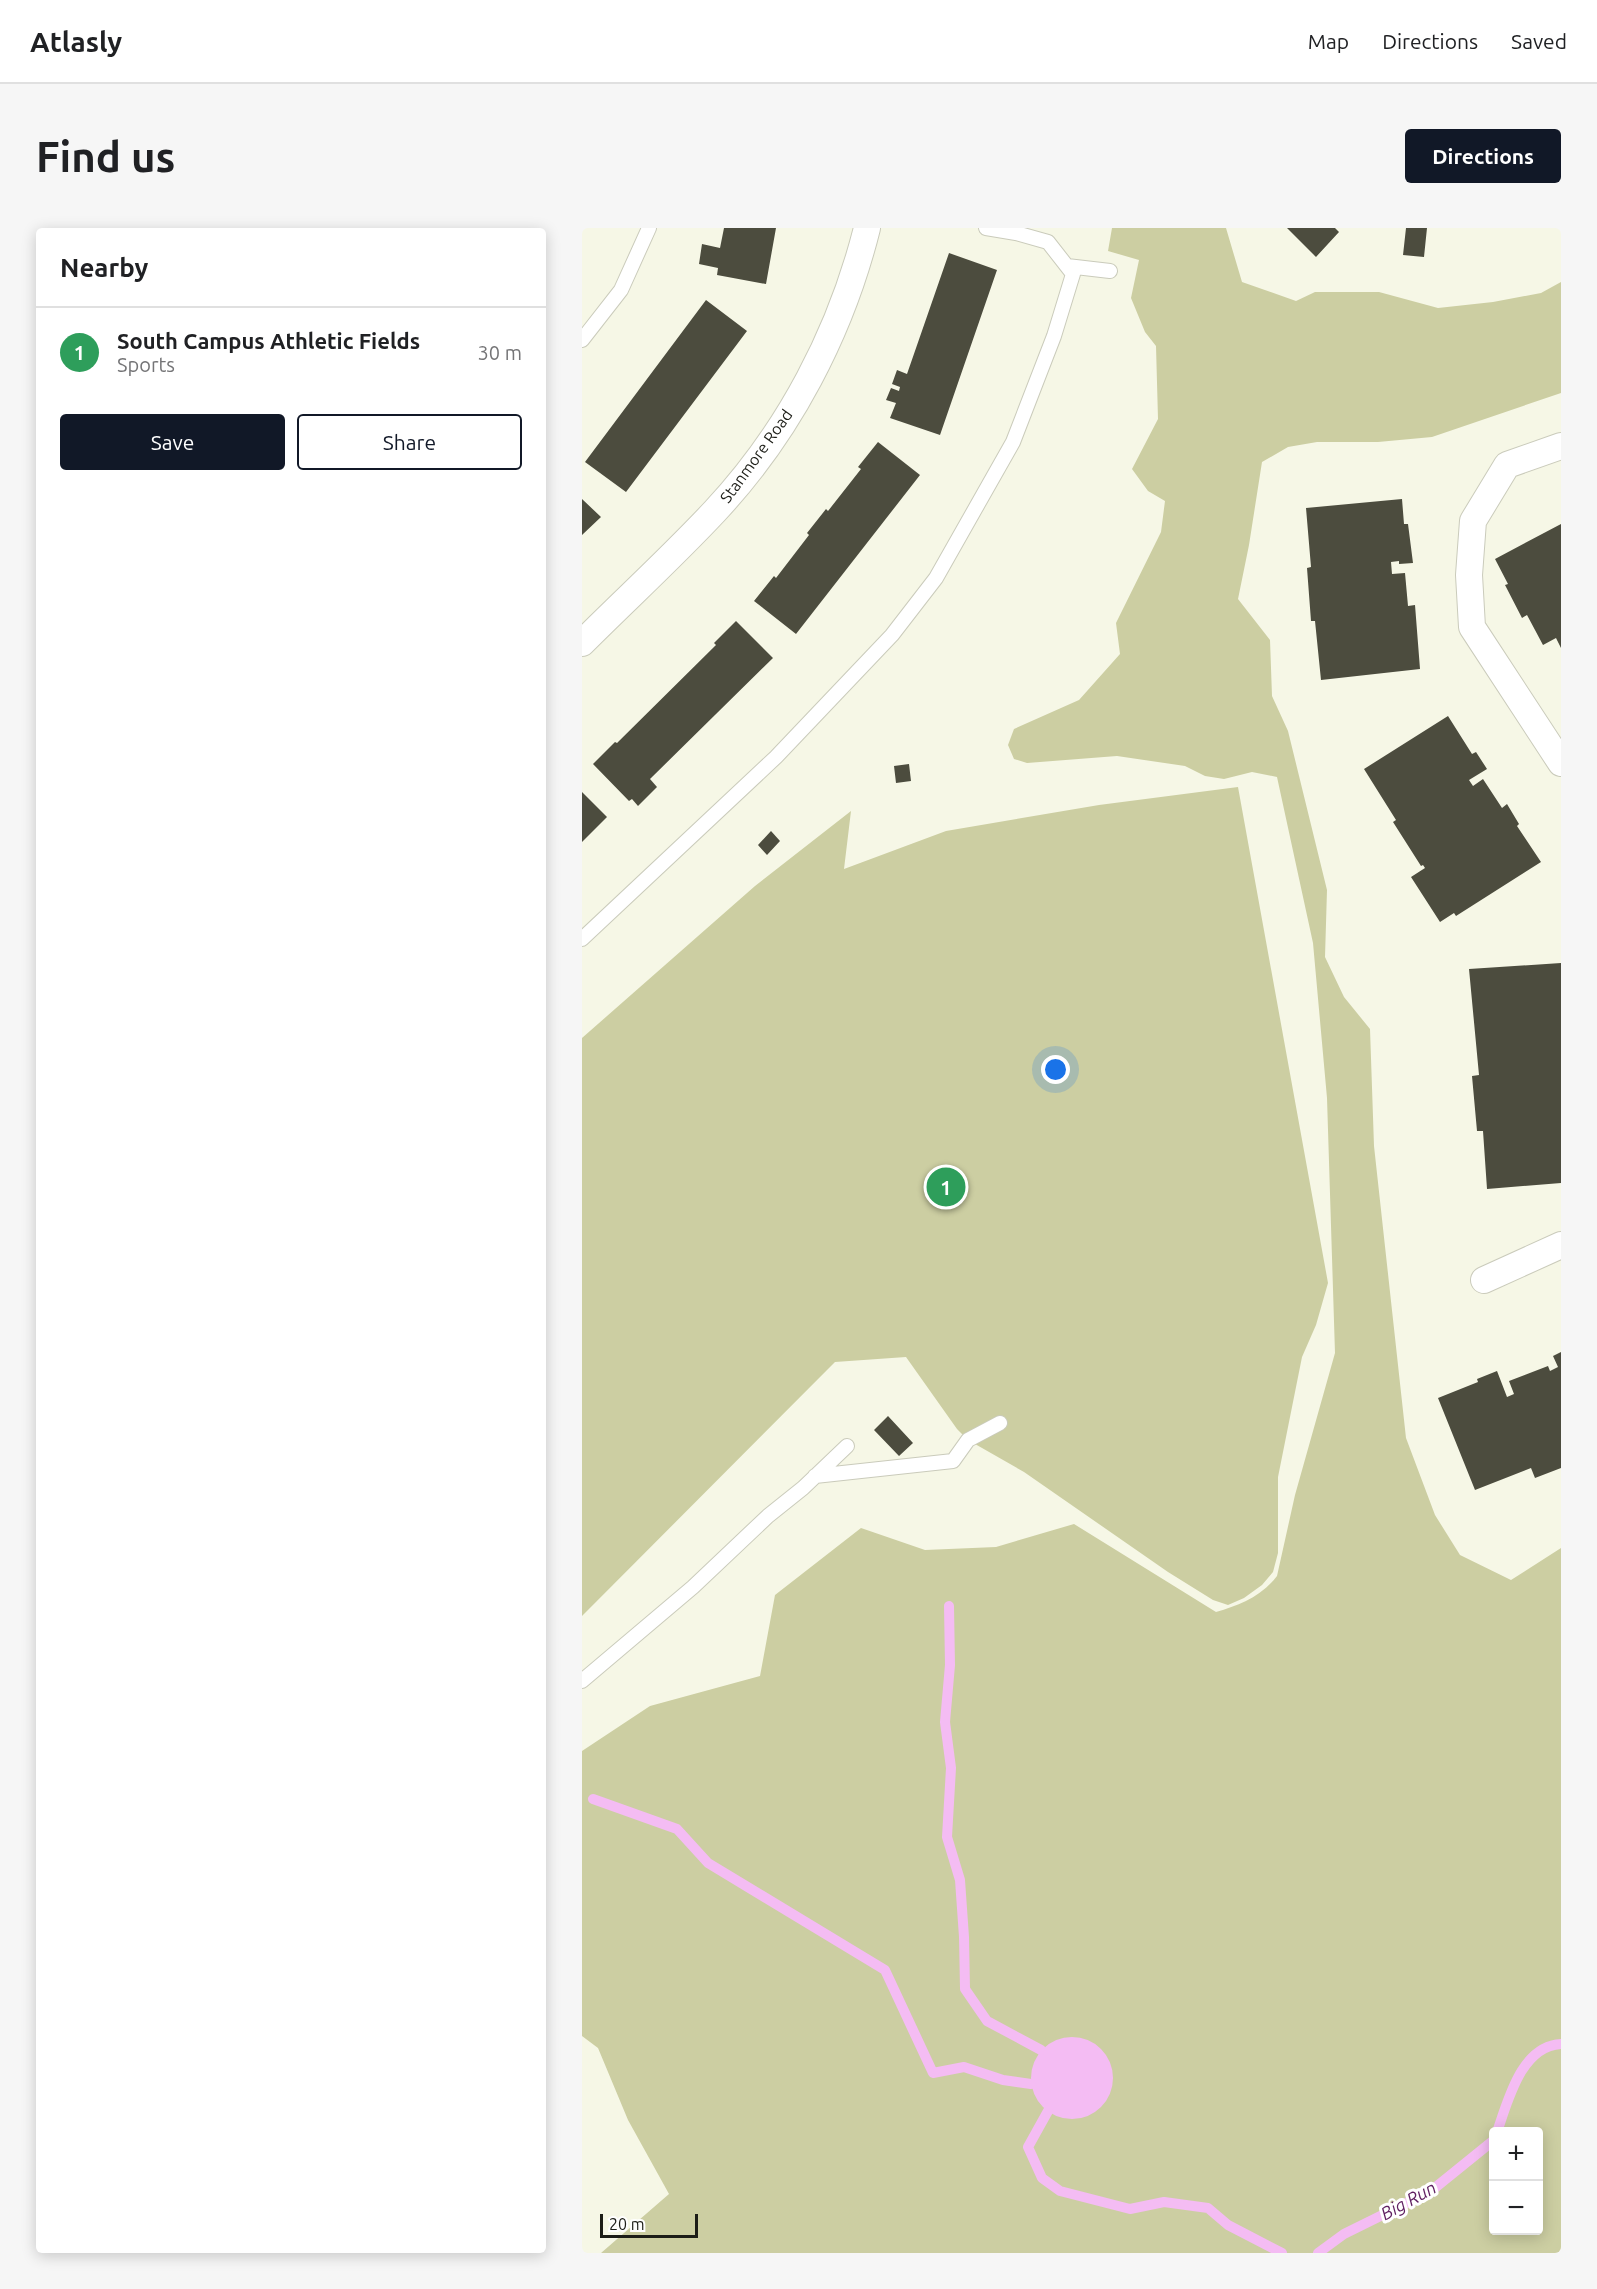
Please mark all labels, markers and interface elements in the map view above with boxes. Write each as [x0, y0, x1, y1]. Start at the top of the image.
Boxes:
text: Atlasly [30, 26, 122, 57]
text: Map [1308, 29, 1349, 53]
text: Directions [1382, 29, 1478, 53]
text: Saved [1511, 29, 1567, 53]
button: Directions [1405, 129, 1561, 183]
text: Find us [36, 133, 175, 180]
text: Nearby [60, 253, 148, 282]
text: South Campus Athletic Fields [117, 328, 420, 353]
text: 1 [74, 341, 85, 364]
text: 30 m [478, 341, 522, 364]
text: Sports [117, 353, 175, 376]
street label: Stanmore Road [716, 406, 796, 506]
button: Save [60, 414, 285, 470]
button: Share [297, 414, 522, 470]
your location [1041, 1055, 1070, 1084]
pin: 1 [926, 1164, 966, 1210]
map controls [1489, 2127, 1543, 2235]
button: + [1489, 2127, 1543, 2181]
water label: Big Run [1377, 2177, 1439, 2223]
button: − [1489, 2181, 1543, 2235]
scale bar [600, 2211, 698, 2238]
text: 20 m [609, 2215, 645, 2233]

